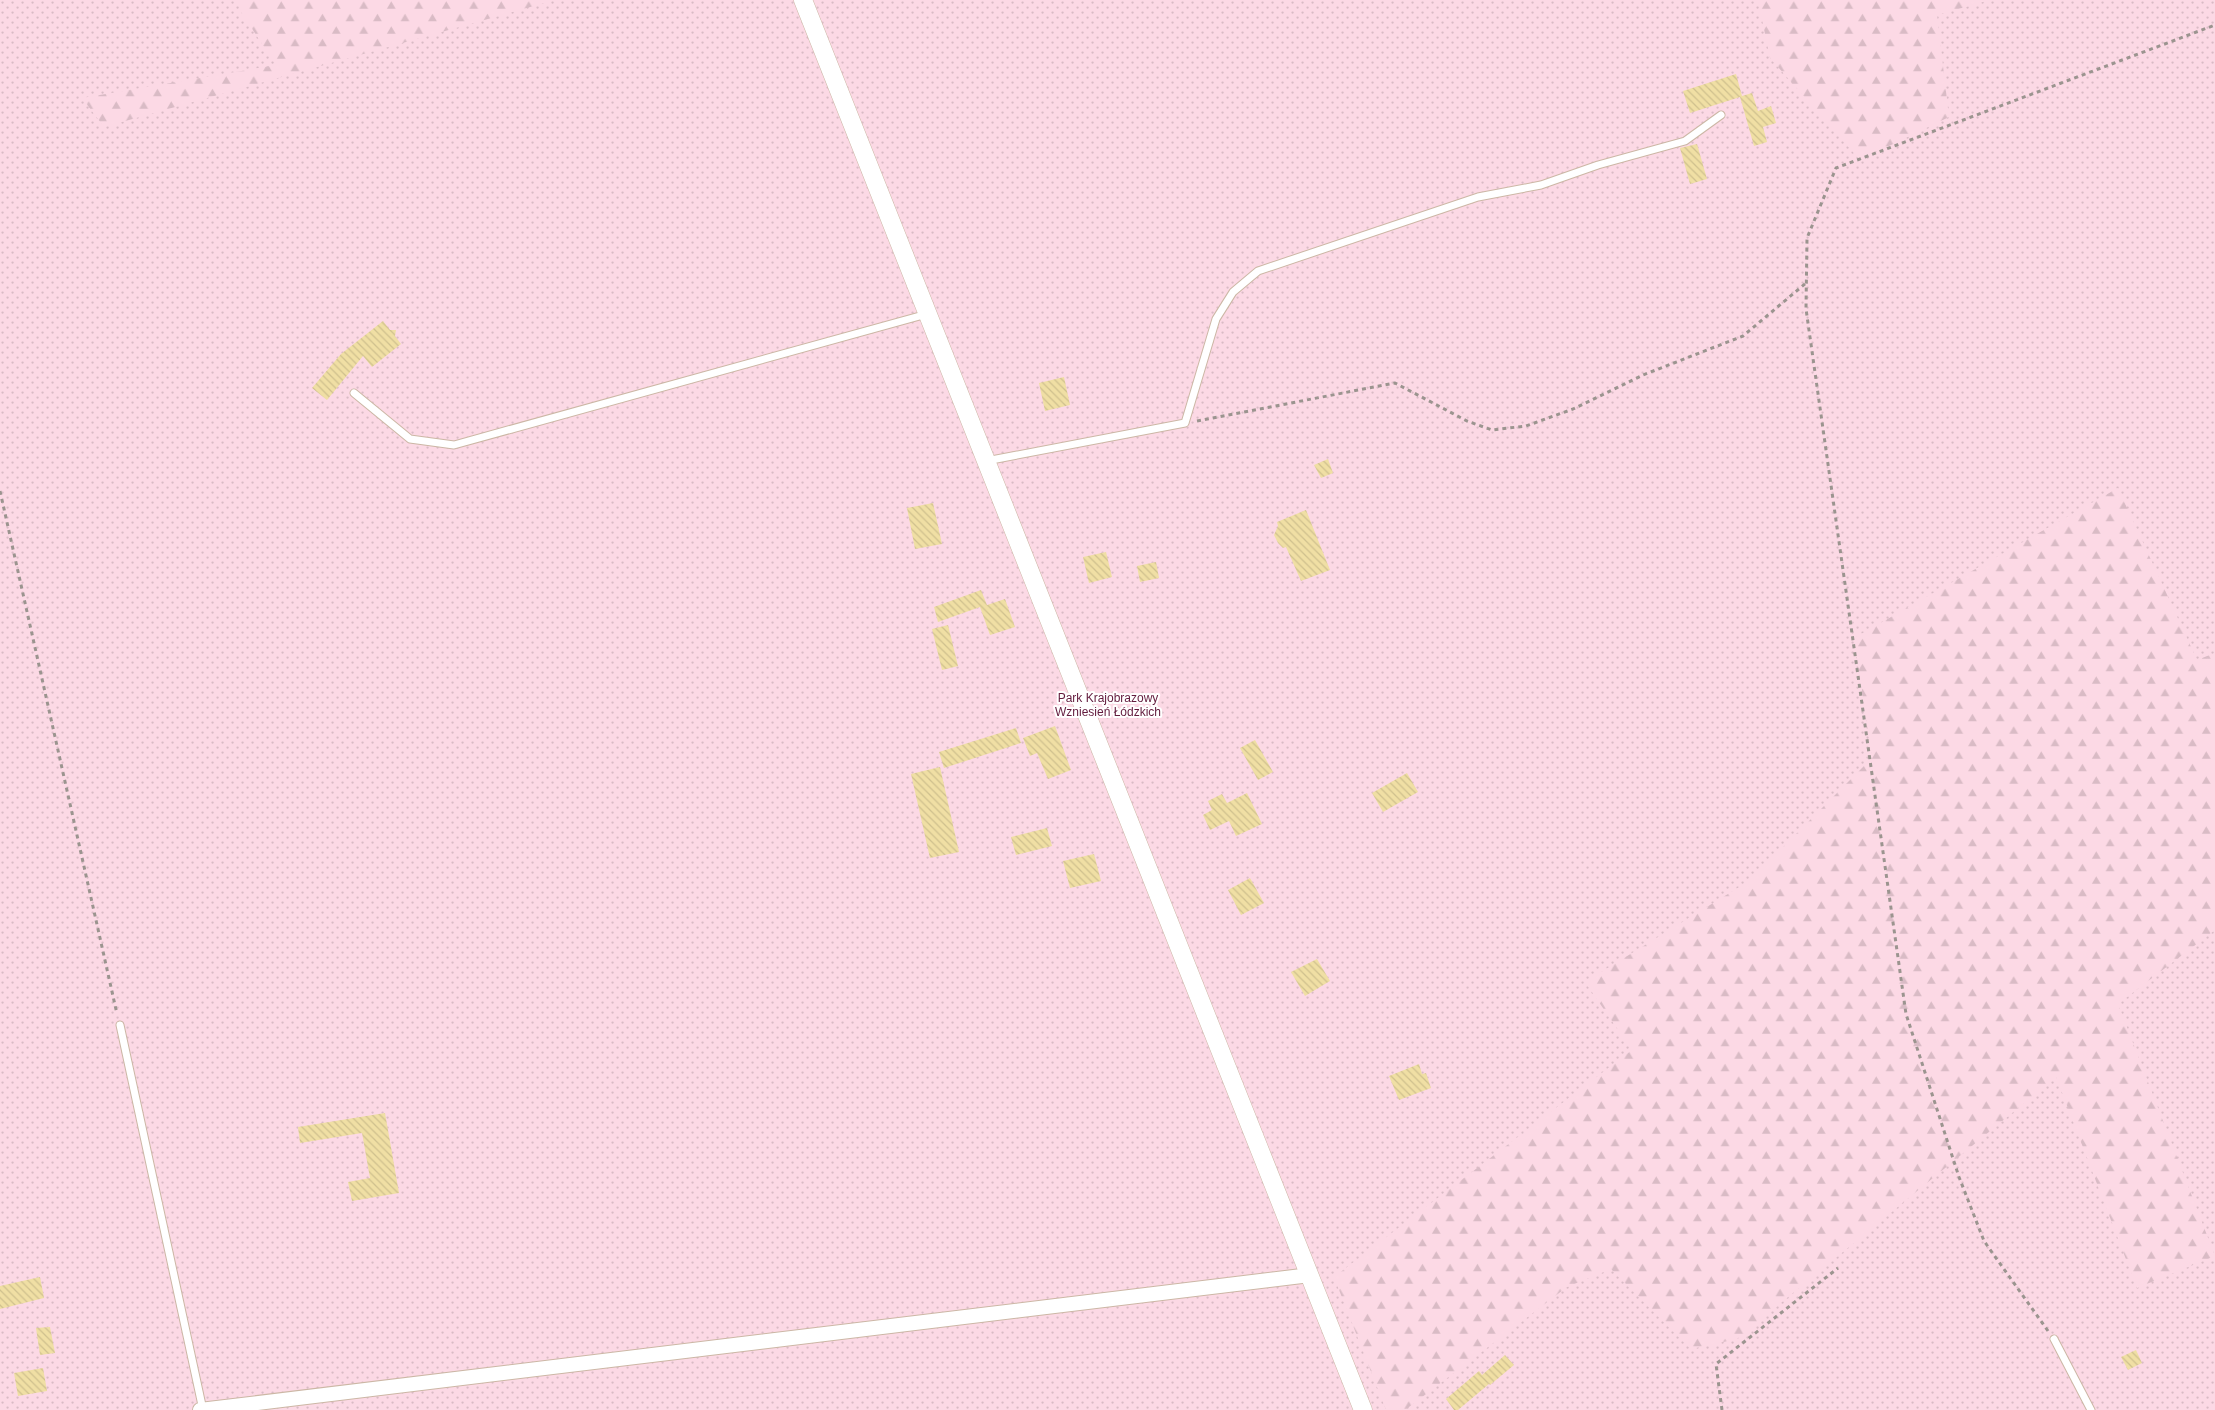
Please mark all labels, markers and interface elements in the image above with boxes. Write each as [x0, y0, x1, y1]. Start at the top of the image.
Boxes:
park label: Park Krajobrazowy Wzniesień Łódzkich [1055, 691, 1161, 719]

